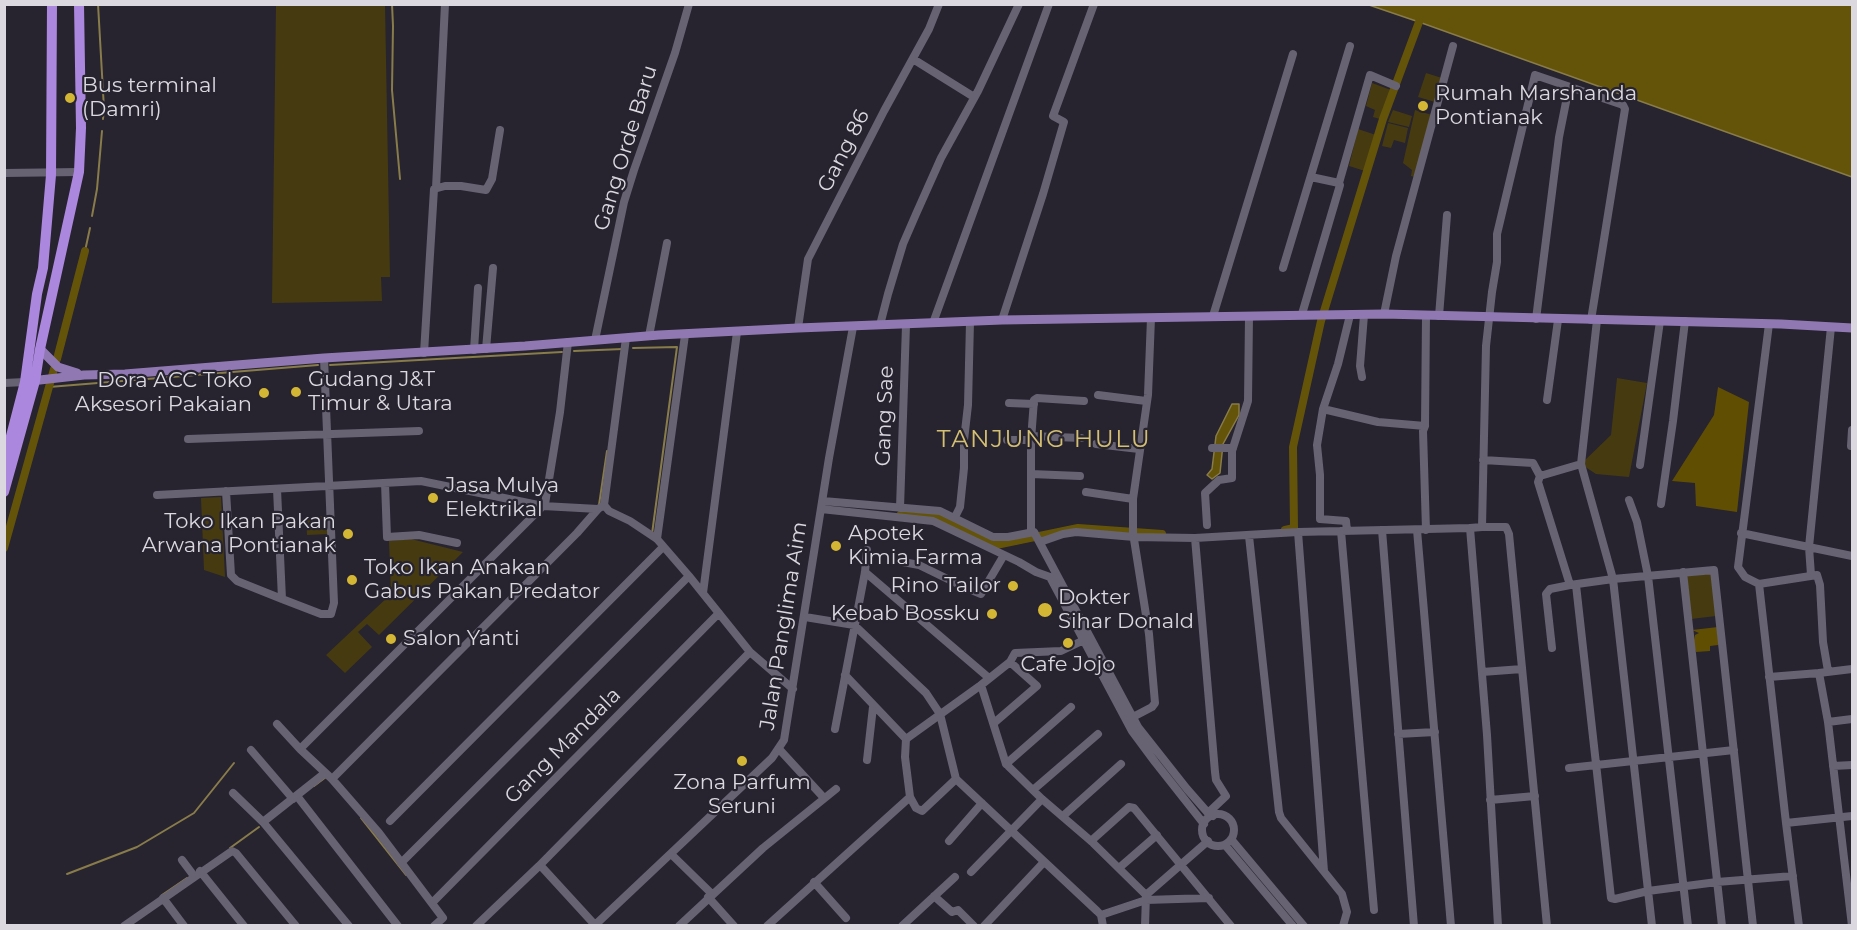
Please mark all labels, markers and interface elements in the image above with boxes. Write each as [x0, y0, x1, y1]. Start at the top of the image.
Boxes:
street label: Gang Orde Baru [589, 62, 663, 234]
place label: Bus terminal (Damri) [82, 73, 217, 123]
place label: Rumah Marshanda Pontianak [1435, 81, 1637, 131]
marker: Bus terminal (Damri) [63, 91, 77, 105]
marker: Rumah Marshanda Pontianak [1416, 99, 1430, 113]
street label: Gang 86 [813, 106, 875, 196]
street label: Gang Sae [871, 365, 899, 467]
place label: Gudang J&T Timur & Utara [308, 367, 453, 417]
place label: Dora ACC Toko Aksesori Pakaian [75, 368, 252, 418]
marker: Gudang J&T Timur & Utara [289, 385, 303, 399]
marker: Dora ACC Toko Aksesori Pakaian [257, 386, 271, 400]
district label: TANJUNG HULU [937, 426, 1151, 454]
place label: Jasa Mulya Elektrikal [445, 473, 559, 523]
marker: Jasa Mulya Elektrikal [426, 491, 440, 505]
place label: Toko Ikan Pakan Arwana Pontianak [142, 509, 336, 559]
street label: Jalan Panglima Aim [755, 520, 813, 732]
place label: Apotek Kimia Farma [848, 521, 983, 571]
marker: Toko Ikan Pakan Arwana Pontianak [341, 527, 355, 541]
marker: Apotek Kimia Farma [829, 539, 843, 553]
place label: Toko Ikan Anakan Gabus Pakan Predator [364, 555, 600, 605]
marker: Toko Ikan Anakan Gabus Pakan Predator [345, 573, 359, 587]
place label: Rino Tailor [891, 573, 1001, 599]
marker: Rino Tailor [1006, 579, 1020, 593]
place label: Dokter Sihar Donald [1058, 585, 1194, 635]
place label: Kebab Bossku [831, 601, 980, 627]
marker: Dokter Sihar Donald [1036, 601, 1054, 619]
marker: Kebab Bossku [985, 607, 999, 621]
place label: Salon Yanti [403, 626, 520, 652]
marker: Salon Yanti [384, 632, 398, 646]
marker: Cafe Jojo [1061, 636, 1075, 650]
place label: Cafe Jojo [1021, 652, 1115, 678]
street label: Gang Mandala [500, 683, 626, 809]
marker: Zona Parfum Seruni [735, 754, 749, 768]
place label: Zona Parfum Seruni [673, 770, 811, 820]

